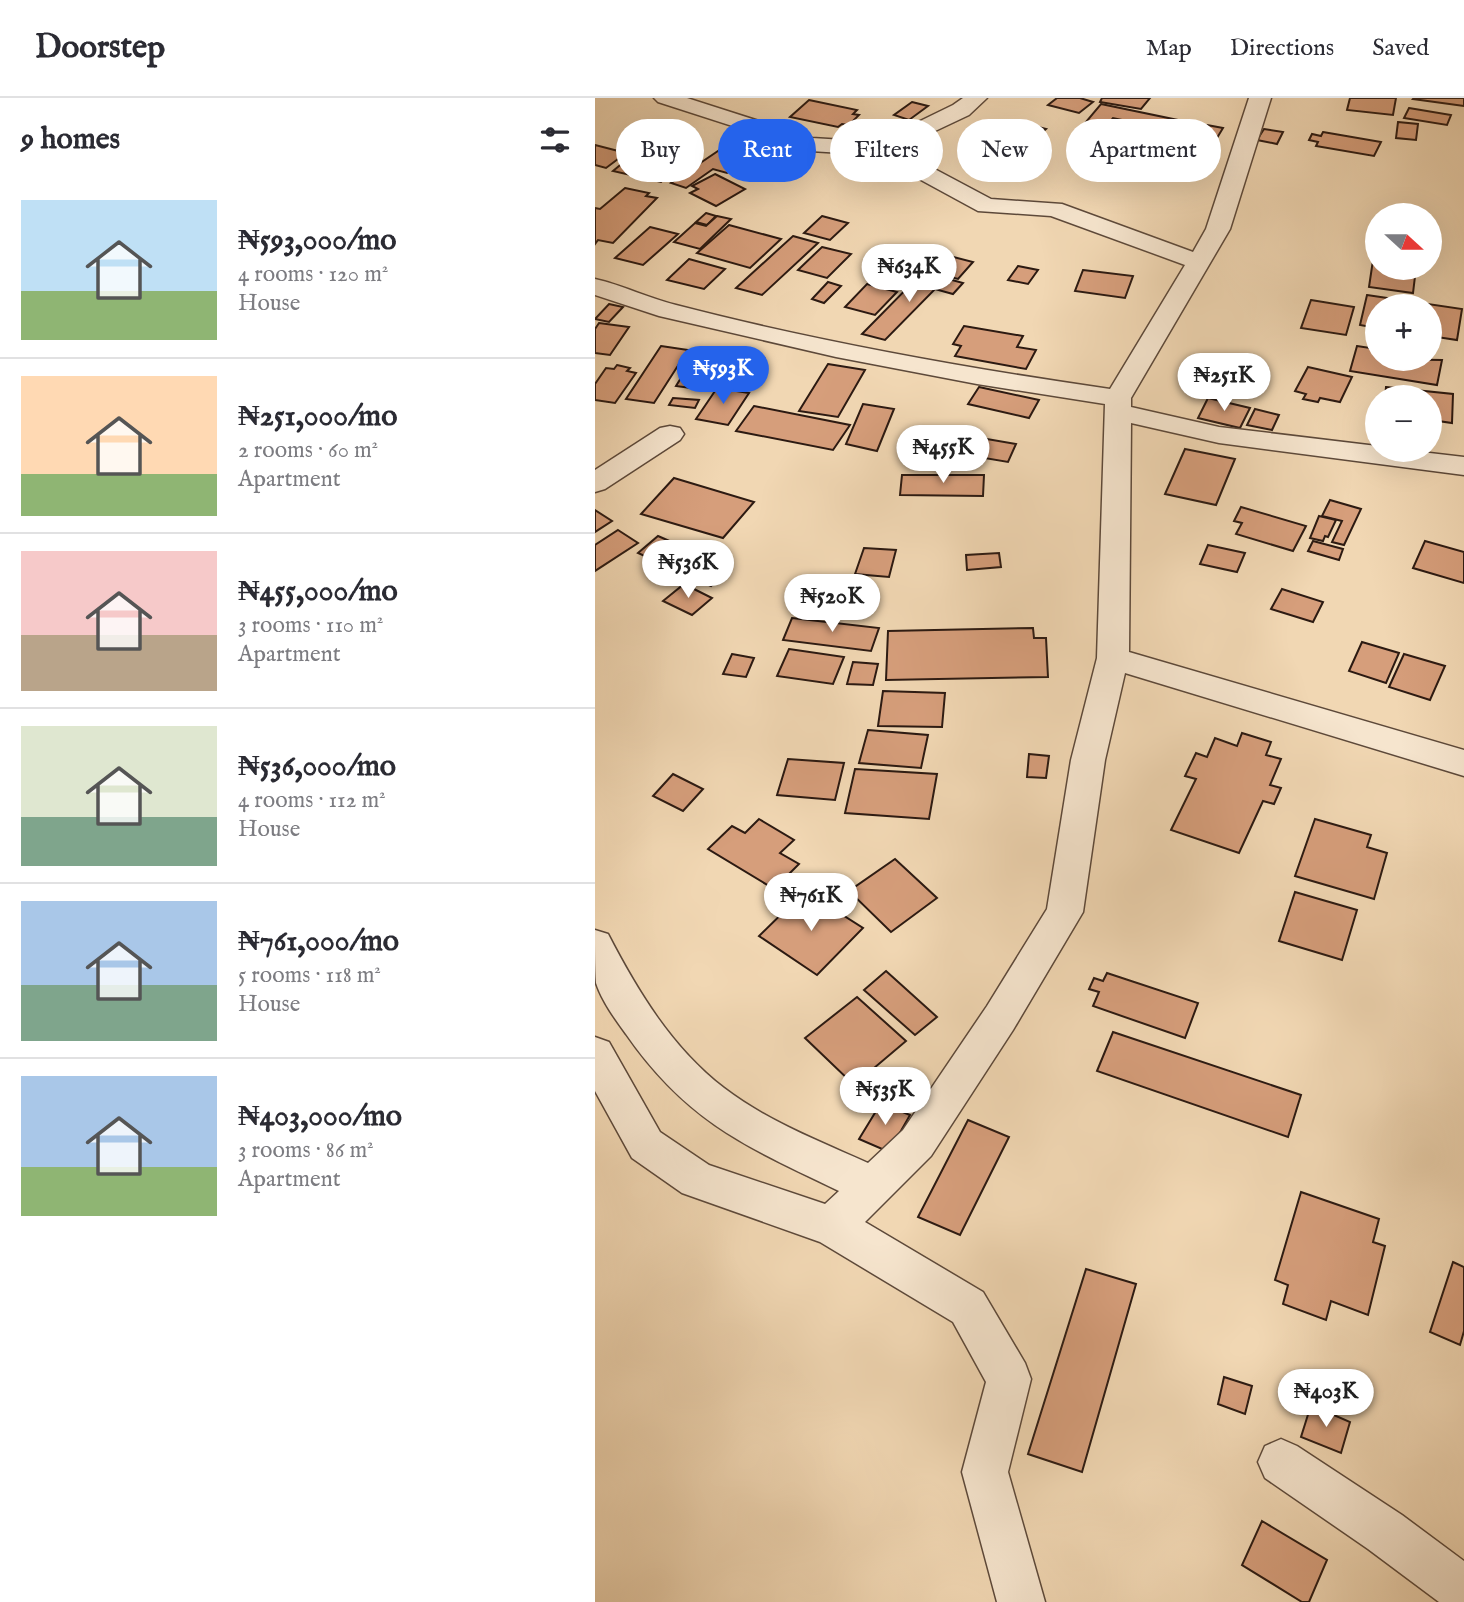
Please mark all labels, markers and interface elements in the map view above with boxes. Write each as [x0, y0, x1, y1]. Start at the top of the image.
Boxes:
text: Doorstep [35, 27, 165, 69]
text: Map [1146, 33, 1192, 64]
text: Directions [1230, 33, 1334, 64]
text: Saved [1372, 33, 1429, 64]
chip: Buy [616, 119, 704, 182]
chip: Rent [718, 119, 816, 182]
chip: Filters [830, 119, 943, 182]
chip: New [957, 119, 1052, 182]
chip: Apartment [1066, 119, 1221, 182]
text: 9 homes [21, 121, 120, 159]
icon: filters [536, 121, 574, 159]
north arrow [1365, 203, 1442, 280]
map controls [1365, 203, 1442, 462]
text: ₦593,000/mo [238, 222, 396, 260]
icon: home [77, 228, 161, 312]
pin: ₦634K [860, 244, 958, 304]
text: ₦634K [878, 252, 940, 281]
text: 4 rooms · 120 m² [238, 260, 388, 289]
text: House [238, 289, 300, 318]
button: + [1365, 294, 1442, 371]
pin: ₦593K [674, 346, 772, 406]
text: ₦593K [693, 354, 753, 383]
pin: ₦251K [1175, 354, 1273, 413]
text: ₦251K [1194, 361, 1254, 390]
button: − [1365, 385, 1442, 462]
text: ₦251,000/mo [238, 398, 397, 436]
icon: home [77, 404, 161, 488]
pin: ₦455K [894, 426, 992, 485]
text: ₦455K [912, 433, 974, 462]
text: 2 rooms · 60 m² [238, 436, 378, 465]
text: Apartment [238, 465, 341, 494]
pin: ₦536K [639, 540, 737, 600]
text: ₦536K [658, 548, 718, 577]
text: ₦455,000/mo [238, 573, 398, 611]
pin: ₦520K [783, 574, 881, 634]
icon: home [77, 579, 161, 663]
text: ₦520K [800, 582, 864, 611]
text: 3 rooms · 110 m² [238, 611, 383, 640]
text: Apartment [238, 640, 341, 669]
text: ₦536,000/mo [238, 748, 396, 786]
icon: home [77, 754, 161, 838]
text: 4 rooms · 112 m² [238, 786, 386, 815]
text: House [238, 815, 300, 844]
pin: ₦761K [762, 874, 860, 933]
text: ₦761K [780, 881, 842, 910]
text: ₦761,000/mo [238, 923, 399, 961]
icon: home [77, 929, 161, 1013]
text: 5 rooms · 118 m² [238, 961, 381, 990]
text: House [238, 990, 300, 1019]
pin: ₦535K [836, 1068, 934, 1127]
text: ₦535K [856, 1075, 914, 1104]
text: ₦403,000/mo [238, 1098, 402, 1136]
icon: home [77, 1104, 161, 1188]
text: 3 rooms · 86 m² [238, 1136, 374, 1165]
text: Apartment [238, 1165, 341, 1194]
pin: ₦403K [1277, 1370, 1375, 1429]
text: ₦403K [1294, 1377, 1358, 1406]

